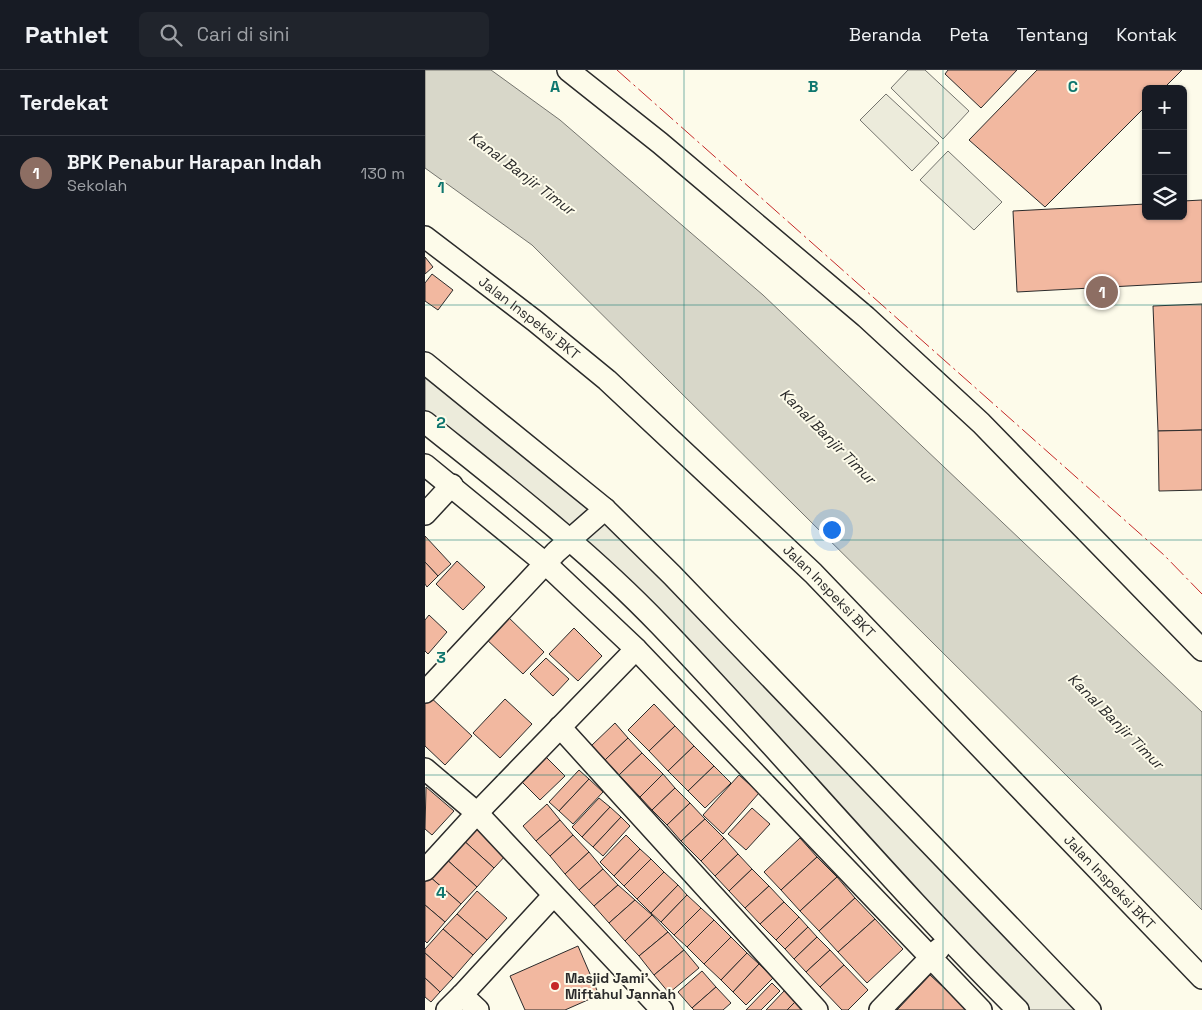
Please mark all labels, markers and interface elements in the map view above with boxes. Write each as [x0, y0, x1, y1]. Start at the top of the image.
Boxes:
search box [139, 12, 489, 57]
text: Pathlet [25, 19, 109, 50]
icon: search [157, 21, 185, 49]
text: Cari di sini [197, 22, 289, 47]
text: Beranda [849, 23, 921, 46]
text: Peta [949, 23, 989, 46]
text: Tentang [1017, 23, 1088, 46]
text: Kontak [1116, 23, 1177, 46]
text: A [550, 76, 560, 97]
text: B [808, 76, 818, 97]
text: C [1068, 76, 1078, 97]
map controls [1142, 85, 1187, 220]
button: + [1142, 85, 1187, 130]
text: Terdekat [20, 89, 109, 116]
water label: Kanal Banjir Timur [465, 127, 580, 220]
button: − [1142, 130, 1187, 175]
text: BPK Penabur Harapan Indah [67, 150, 322, 175]
text: 1 [32, 163, 40, 184]
text: 130 m [361, 163, 405, 184]
text: Sekolah [67, 175, 127, 196]
button: layers [1142, 175, 1187, 220]
text: 1 [437, 177, 445, 198]
street label: Jalan Inspeksi BKT [475, 272, 584, 363]
pin: 1 [1086, 273, 1118, 311]
water label: Kanal Banjir Timur [776, 384, 881, 489]
text: 2 [436, 412, 446, 433]
your location [819, 517, 845, 543]
street label: Jalan Inspeksi BKT [779, 540, 879, 642]
text: 3 [436, 647, 446, 668]
water label: Kanal Banjir Timur [1064, 669, 1169, 774]
street label: Jalan Inspeksi BKT [1060, 831, 1159, 933]
text: 4 [436, 882, 446, 903]
place label: Masjid Jami' Miftahul Jannah [565, 969, 676, 1003]
marker: Masjid Jami' Miftahul Jannah [549, 980, 561, 992]

